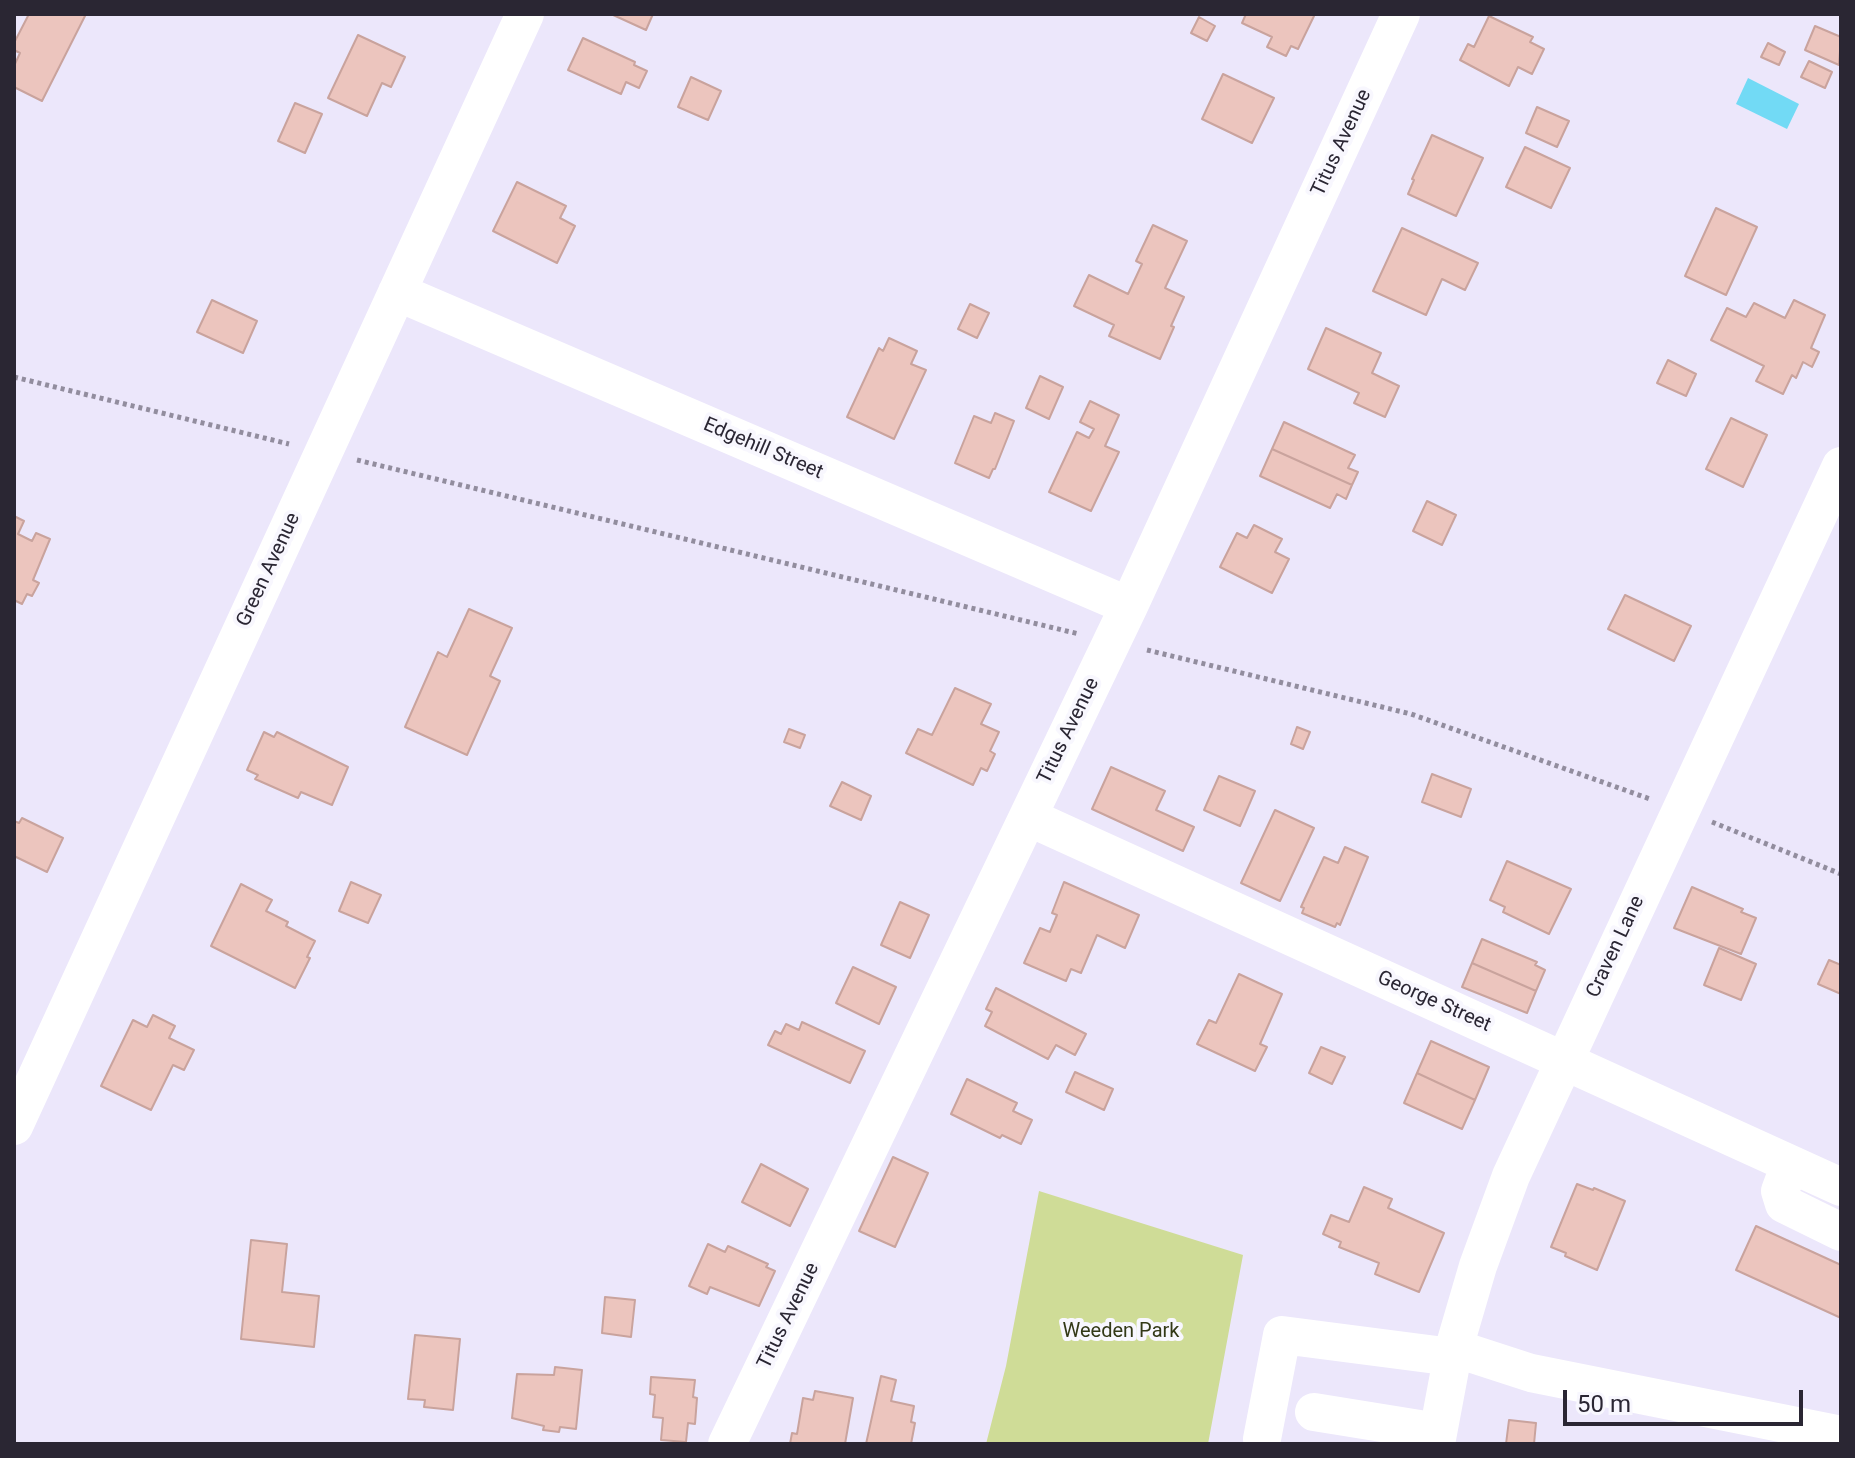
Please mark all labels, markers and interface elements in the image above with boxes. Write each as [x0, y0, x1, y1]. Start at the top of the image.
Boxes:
street label: Titus Avenue [1307, 86, 1377, 200]
street label: Edgehill Street [700, 413, 826, 485]
street label: Green Avenue [232, 509, 306, 631]
street label: Titus Avenue [1033, 674, 1105, 788]
street label: Craven Lane [1582, 892, 1650, 1002]
street label: George Street [1373, 966, 1495, 1038]
street label: Titus Avenue [753, 1259, 825, 1373]
park label: Weeden Park [1063, 1320, 1179, 1344]
scale bar [1567, 1374, 1807, 1424]
text: 50 m [1577, 1390, 1631, 1418]

